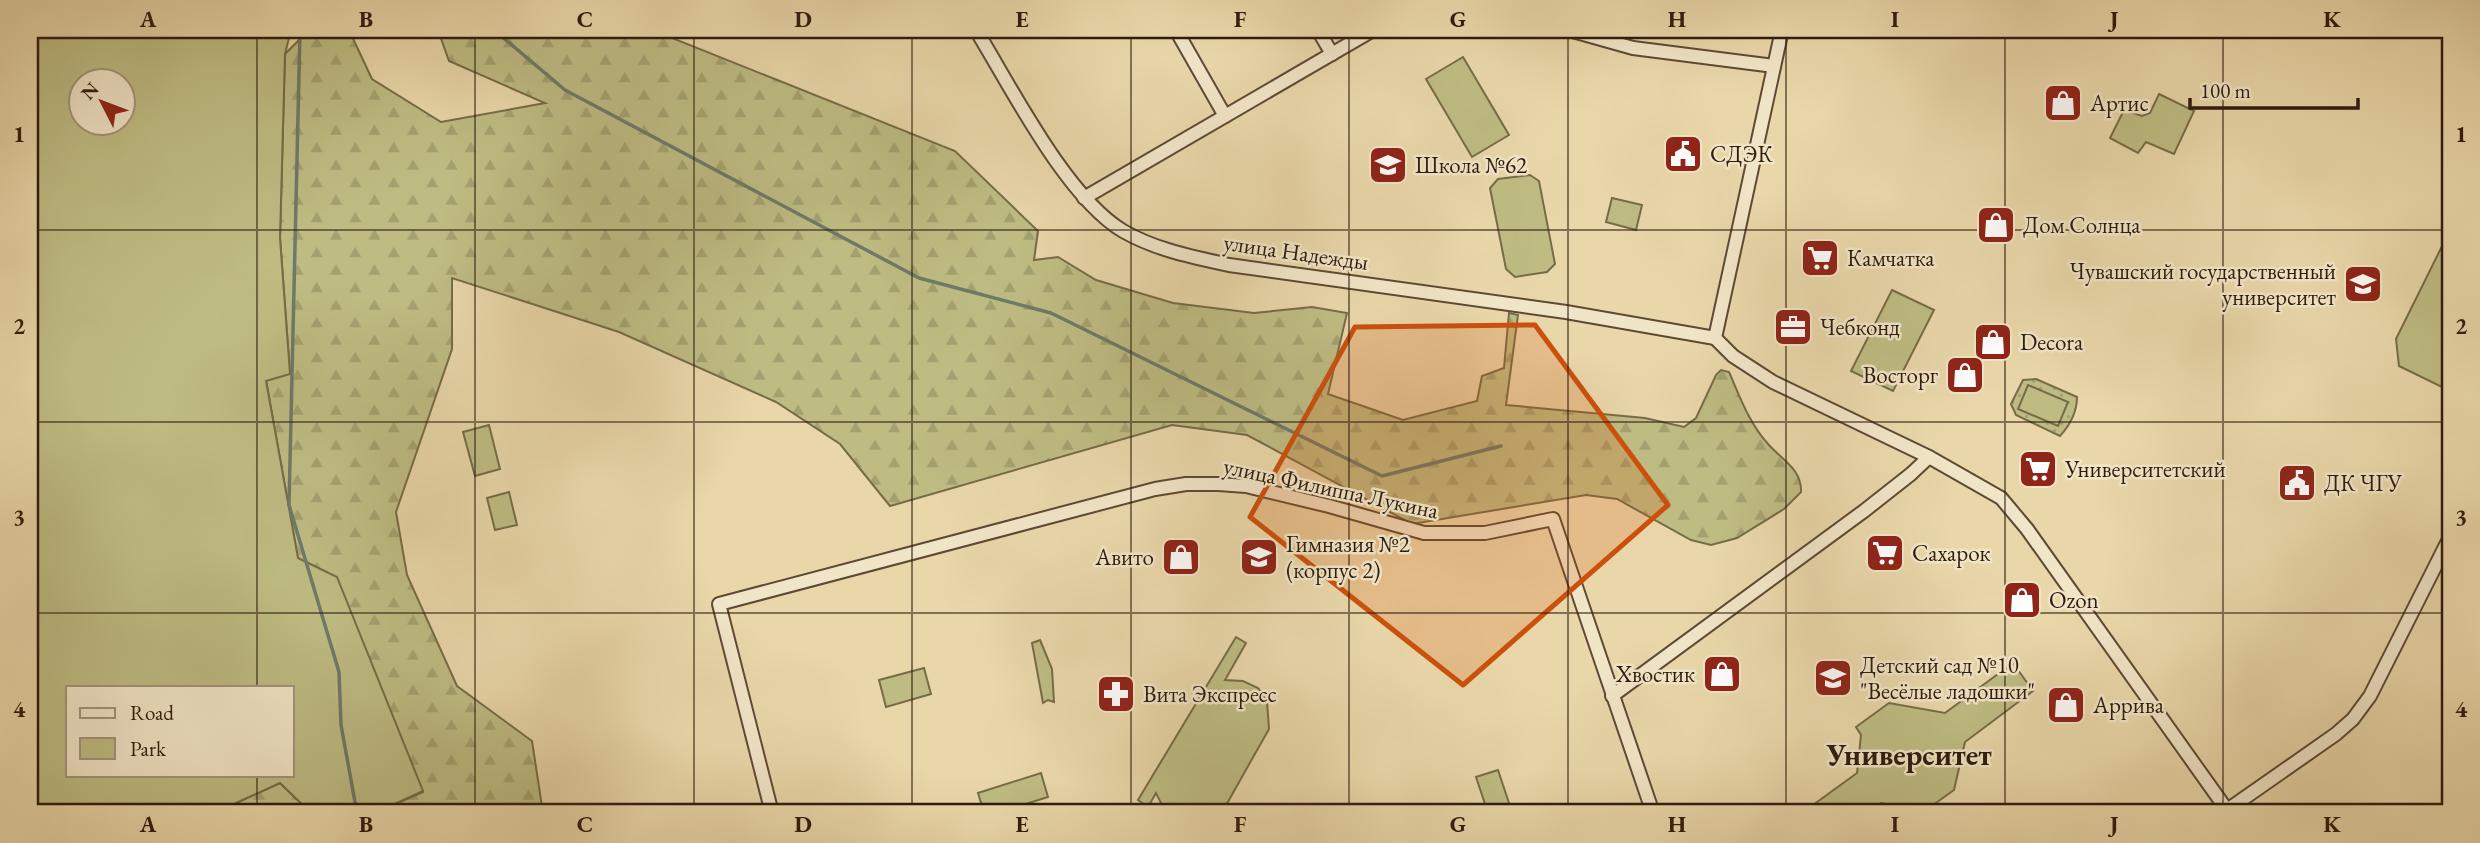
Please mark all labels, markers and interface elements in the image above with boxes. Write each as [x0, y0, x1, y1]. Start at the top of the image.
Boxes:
text: A [139, 4, 157, 34]
text: B [359, 4, 373, 34]
text: C [577, 4, 593, 34]
text: D [794, 4, 812, 34]
text: E [1015, 4, 1029, 34]
text: F [1234, 4, 1247, 34]
text: G [1450, 4, 1466, 34]
text: H [1668, 4, 1686, 34]
text: I [1891, 4, 1899, 34]
text: J [2108, 4, 2119, 34]
text: K [2323, 4, 2341, 34]
north arrow [66, 66, 136, 136]
scale bar [2190, 66, 2358, 110]
text: N [75, 76, 105, 105]
text: 100 m [2200, 77, 2251, 104]
shop icon: Артис [2042, 82, 2084, 124]
place label: Артис [2089, 88, 2149, 118]
text: 1 [13, 119, 25, 149]
text: 1 [2455, 119, 2467, 149]
public building icon: СДЭК [1662, 133, 1704, 175]
place label: СДЭК [1710, 139, 1774, 169]
school or university icon: Школа №62 [1367, 144, 1409, 186]
place label: Школа №62 [1415, 150, 1527, 180]
shop icon: Дом Солнца [1975, 204, 2017, 246]
place label: Дом Солнца [2023, 210, 2141, 240]
street label: улица Надежды [1222, 227, 1370, 277]
supermarket icon: Камчатка [1799, 237, 1841, 279]
place label: Камчатка [1847, 243, 1935, 273]
place label: Чувашский государственный университет [2069, 256, 2337, 312]
school or university icon: Чувашский государственный университет [2342, 263, 2384, 305]
office icon: Чебконд [1772, 306, 1814, 348]
text: 2 [13, 311, 25, 341]
text: 2 [2455, 311, 2467, 341]
place label: Чебконд [1820, 312, 1900, 342]
shop icon: Decora [1972, 321, 2014, 363]
place label: Decora [2020, 327, 2084, 357]
shop icon: Восторг [1944, 354, 1986, 396]
place label: Восторг [1863, 360, 1938, 390]
supermarket icon: Университетский [2017, 448, 2059, 490]
street label: улица Филиппа Лукина [1221, 451, 1442, 526]
place label: Университетский [2064, 454, 2226, 484]
public building icon: ДК ЧГУ [2276, 462, 2318, 504]
place label: ДК ЧГУ [2324, 468, 2403, 498]
text: 3 [13, 502, 25, 532]
text: 3 [2455, 502, 2467, 532]
place label: Гимназия №2 (корпус 2) [1286, 529, 1410, 585]
supermarket icon: Сахарок [1864, 532, 1906, 574]
shop icon: Авито [1160, 536, 1202, 578]
school or university icon: Гимназия №2 (корпус 2) [1238, 536, 1280, 578]
place label: Сахарок [1912, 538, 1991, 568]
place label: Авито [1094, 542, 1154, 572]
shop icon: Ozon [2001, 579, 2043, 621]
place label: Ozon [2049, 585, 2099, 615]
place label: Детский сад №10 "Весёлые ладошки" [1860, 650, 2035, 706]
shop icon: Хвостик [1701, 653, 1743, 695]
school or university icon: Детский сад №10 "Весёлые ладошки" [1812, 657, 1854, 699]
place label: Хвостик [1615, 659, 1695, 689]
pharmacy icon: Вита Экспресс [1095, 673, 1137, 715]
place label: Вита Экспресс [1143, 679, 1277, 709]
shop icon: Аррива [2045, 684, 2087, 726]
legend [66, 686, 294, 776]
place label: Аррива [2092, 690, 2165, 720]
text: 4 [13, 694, 26, 724]
text: 4 [2455, 694, 2468, 724]
text: Road [130, 699, 174, 726]
text: Park [130, 735, 167, 762]
district label: Университет [1825, 735, 1992, 774]
text: A [139, 809, 157, 839]
text: B [359, 809, 373, 839]
text: C [577, 809, 593, 839]
text: D [794, 809, 812, 839]
text: E [1015, 809, 1029, 839]
text: F [1234, 809, 1247, 839]
text: G [1450, 809, 1466, 839]
text: H [1668, 809, 1686, 839]
text: I [1891, 809, 1899, 839]
text: J [2108, 809, 2119, 839]
text: K [2323, 809, 2341, 839]

